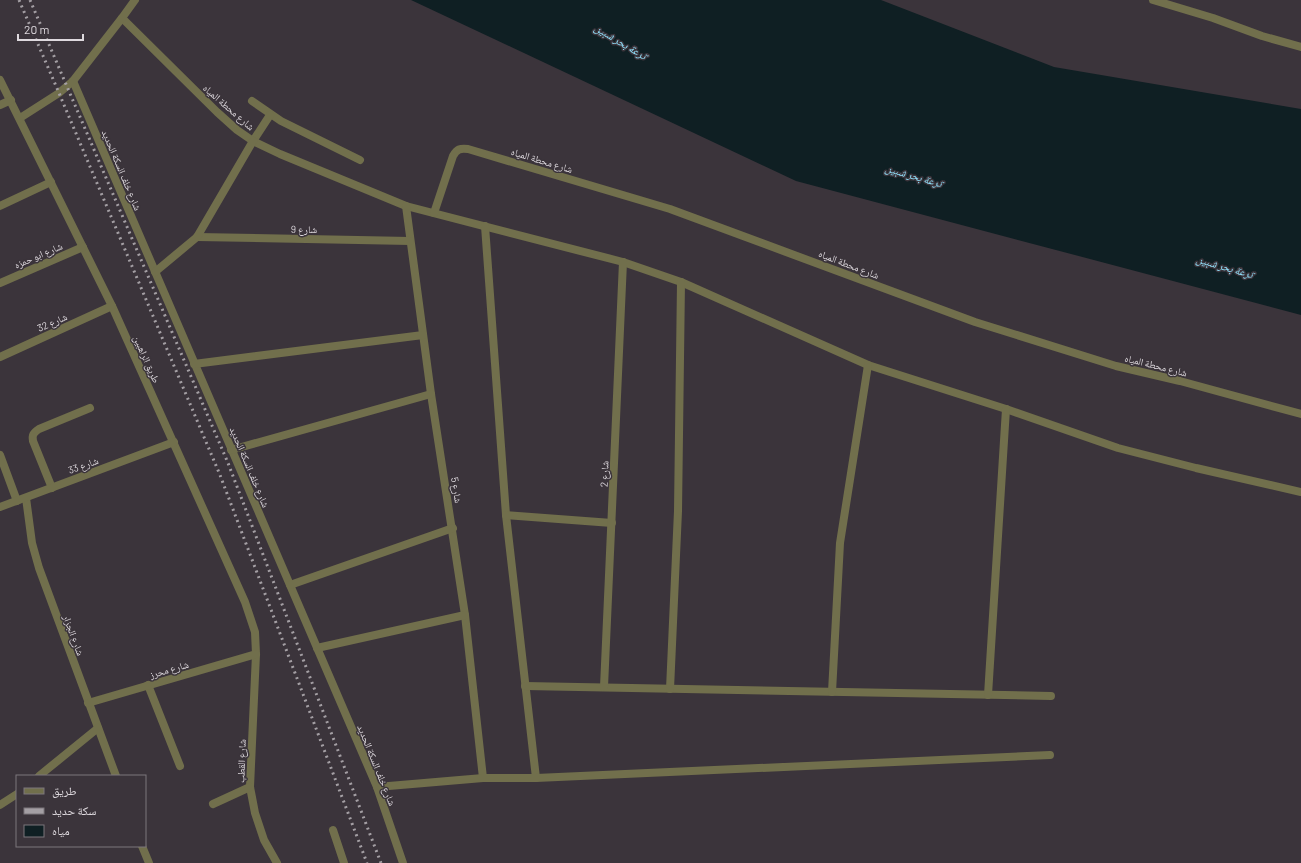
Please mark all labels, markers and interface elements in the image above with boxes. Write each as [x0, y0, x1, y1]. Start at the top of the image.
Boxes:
scale bar [18, 16, 83, 42]
water label: ترعة بحر شبين [592, 20, 652, 64]
text: 20 m [24, 22, 50, 36]
street label: شارع محطة المياه [200, 82, 257, 134]
street label: شارع خلف السكة الحديد [99, 128, 145, 213]
street label: شارع محطة المياه [509, 145, 575, 176]
water label: ترعة بحر شبين [884, 161, 947, 191]
street label: شارع 9 [291, 223, 318, 236]
street label: شارع ابو حمزه [12, 239, 65, 271]
street label: شارع محطة المياه [817, 247, 881, 282]
water label: ترعة بحر شبين [1195, 252, 1258, 282]
street label: شارع 32 [35, 310, 70, 335]
street label: طريق الراهبين [130, 333, 163, 385]
street label: شارع محطة المياه [1123, 351, 1189, 380]
street label: شارع خلف السكة الحديد [227, 425, 273, 510]
street label: شارع 33 [66, 454, 101, 477]
street label: شارع 2 [598, 460, 611, 487]
street label: شارع 5 [448, 476, 465, 504]
street label: شارع الجزار [60, 612, 87, 658]
street label: شارع محرز [147, 658, 191, 682]
street label: شارع خلف السكة الحديد [354, 723, 399, 808]
street label: شارع القطب [234, 738, 249, 783]
legend [16, 775, 146, 847]
text: طريق [52, 783, 77, 798]
text: سكة حديد [52, 803, 96, 818]
text: مياه [52, 823, 70, 838]

